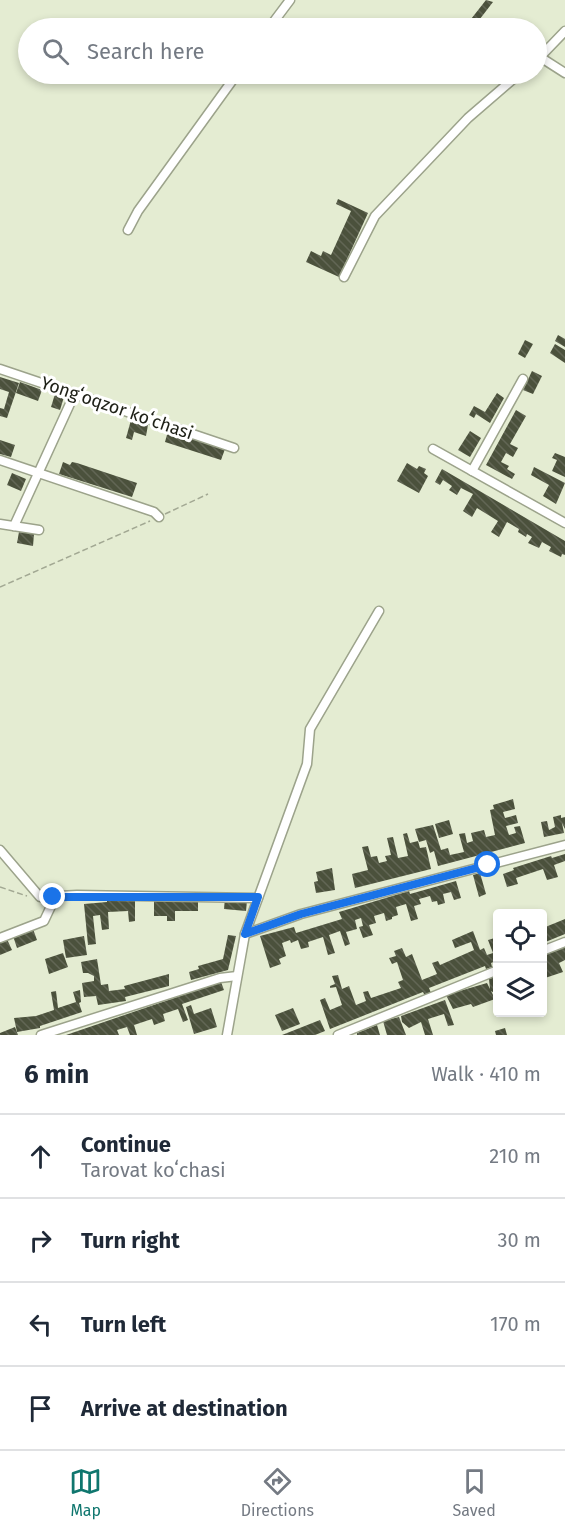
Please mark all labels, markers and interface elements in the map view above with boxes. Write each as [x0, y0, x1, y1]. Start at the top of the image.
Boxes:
search box [18, 18, 547, 84]
icon: search [39, 35, 72, 68]
text: Search here [87, 38, 205, 65]
street label: Yongʻoqzor koʻchasi [38, 372, 196, 444]
route start [474, 851, 500, 877]
route end [39, 883, 65, 909]
map controls [493, 909, 547, 1017]
button: locate [493, 909, 547, 963]
button: layers [493, 963, 547, 1017]
text: 6 min [24, 1059, 89, 1090]
text: Walk · 410 m [431, 1062, 541, 1086]
text: Continue [81, 1131, 171, 1158]
icon: ahead [24, 1140, 57, 1173]
text: 210 m [489, 1144, 541, 1168]
text: Tarovat koʻchasi [81, 1158, 226, 1182]
icon: right [24, 1224, 57, 1257]
text: Turn right [81, 1227, 180, 1254]
text: 30 m [497, 1228, 541, 1252]
icon: left [24, 1308, 57, 1341]
text: Turn left [81, 1311, 166, 1338]
text: 170 m [490, 1312, 541, 1336]
icon: arrive [24, 1392, 57, 1425]
text: Arrive at destination [81, 1395, 288, 1422]
tab: Map [69, 1465, 102, 1520]
tab: Directions [241, 1465, 314, 1520]
tab: Saved [452, 1465, 496, 1520]

